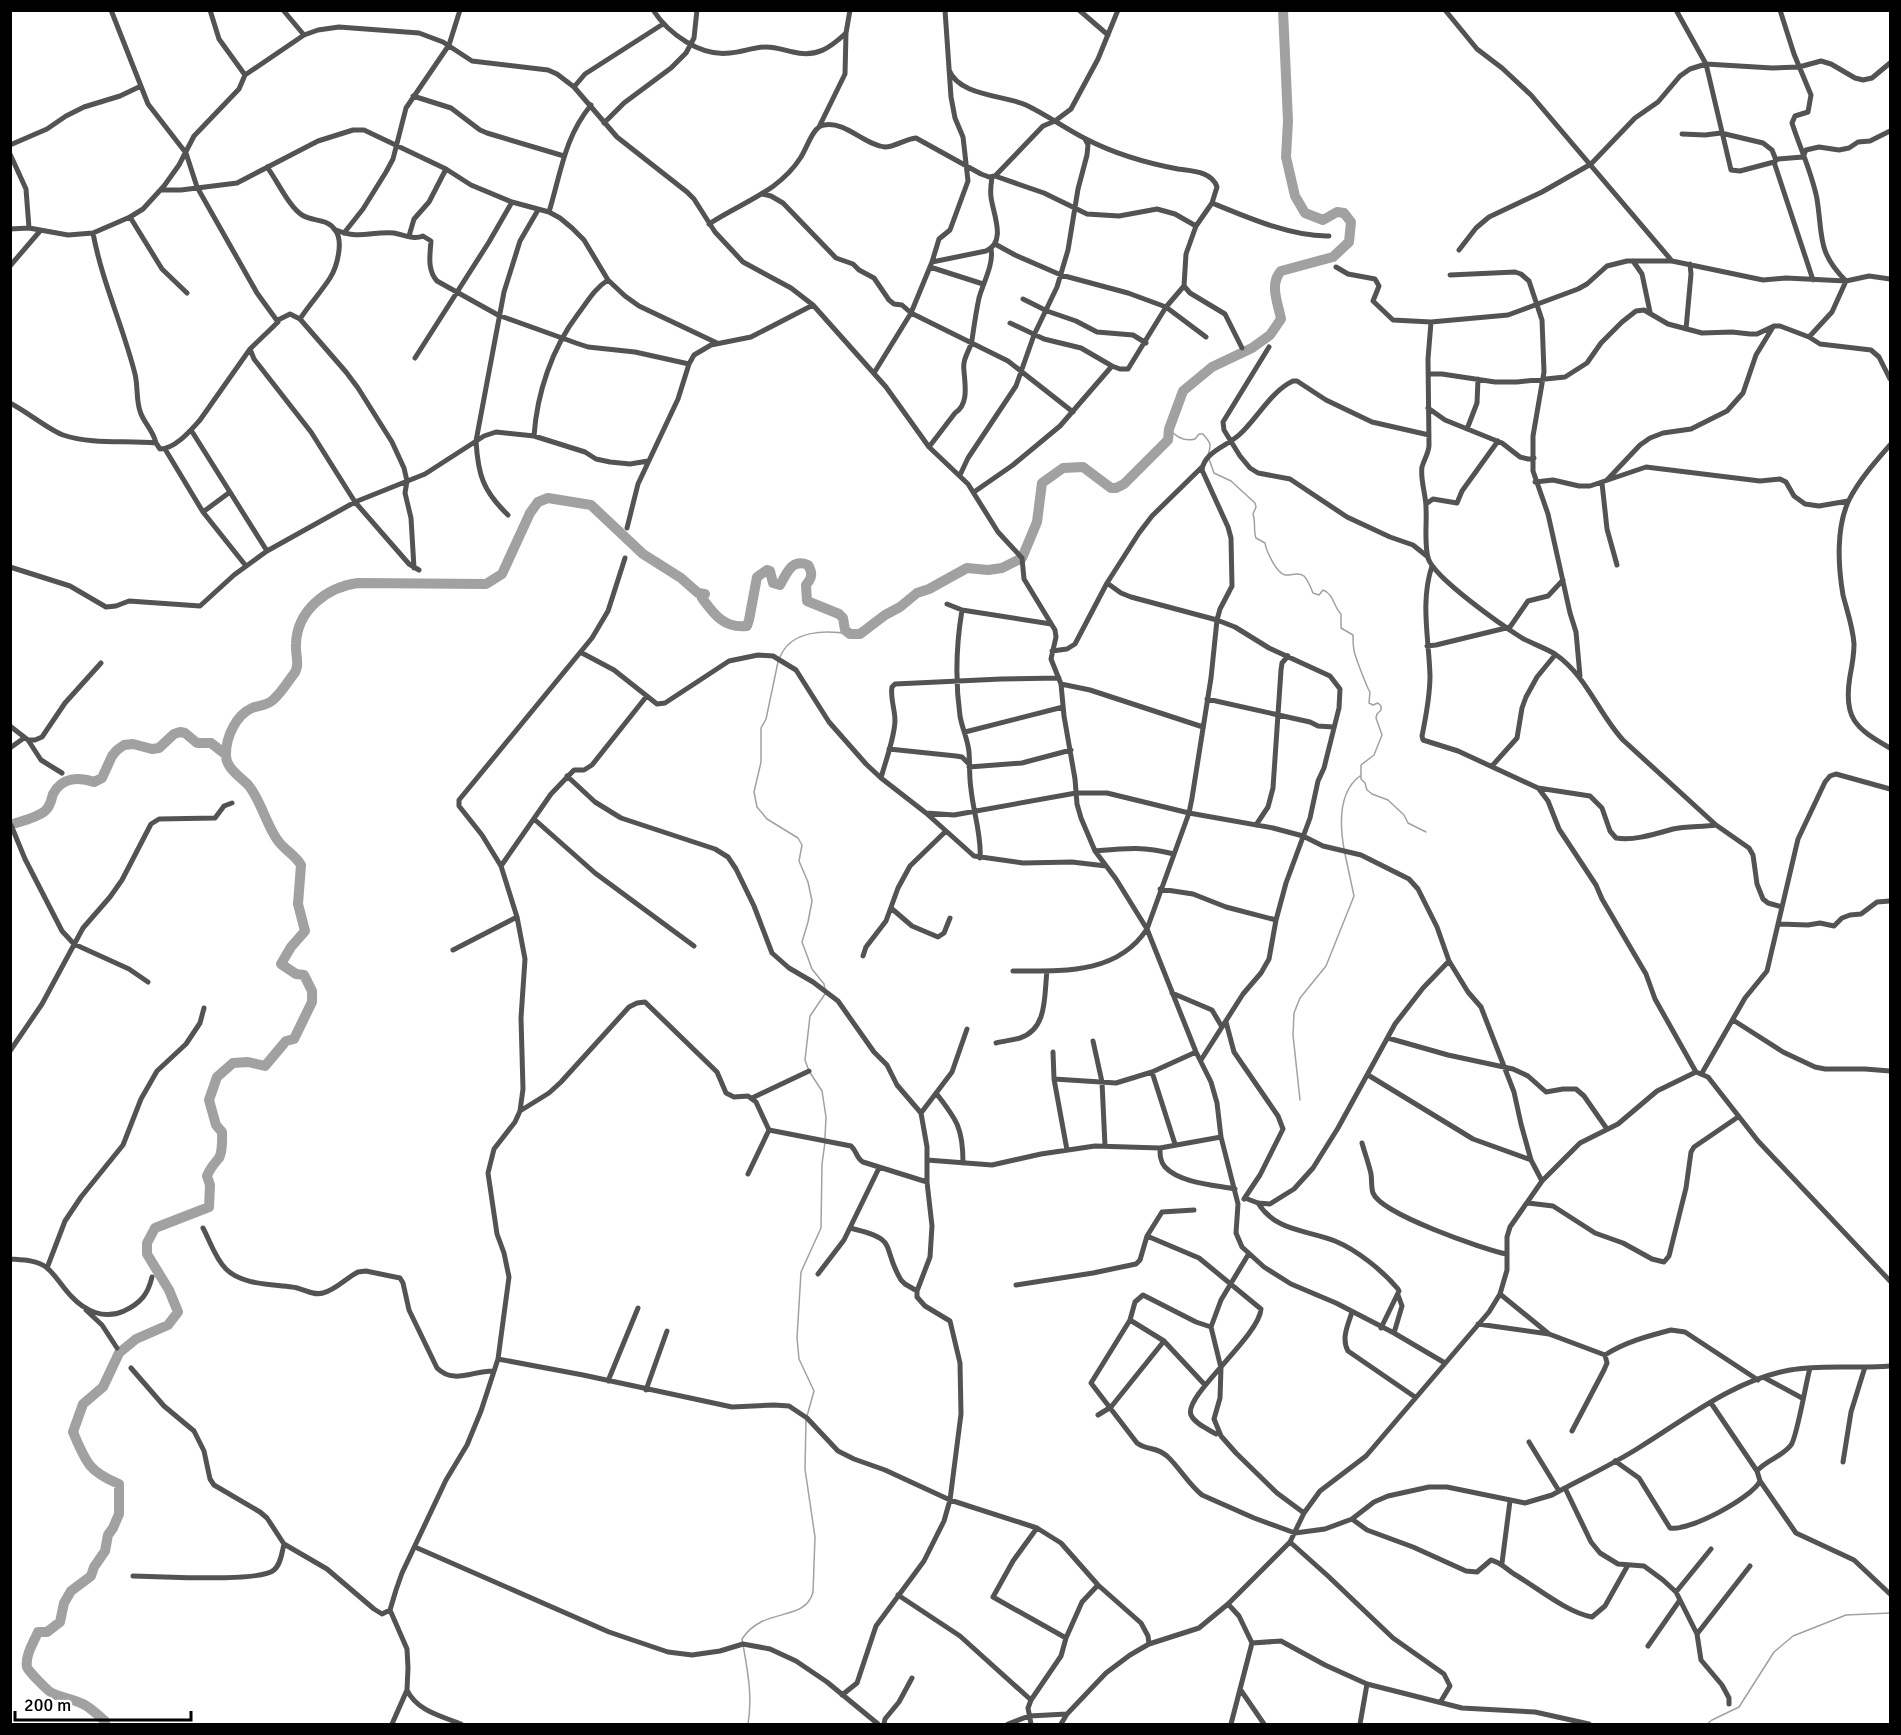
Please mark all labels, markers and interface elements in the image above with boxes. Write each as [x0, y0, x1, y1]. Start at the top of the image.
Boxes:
scale bar [15, 1684, 190, 1722]
text: 200 m [24, 1694, 71, 1716]

